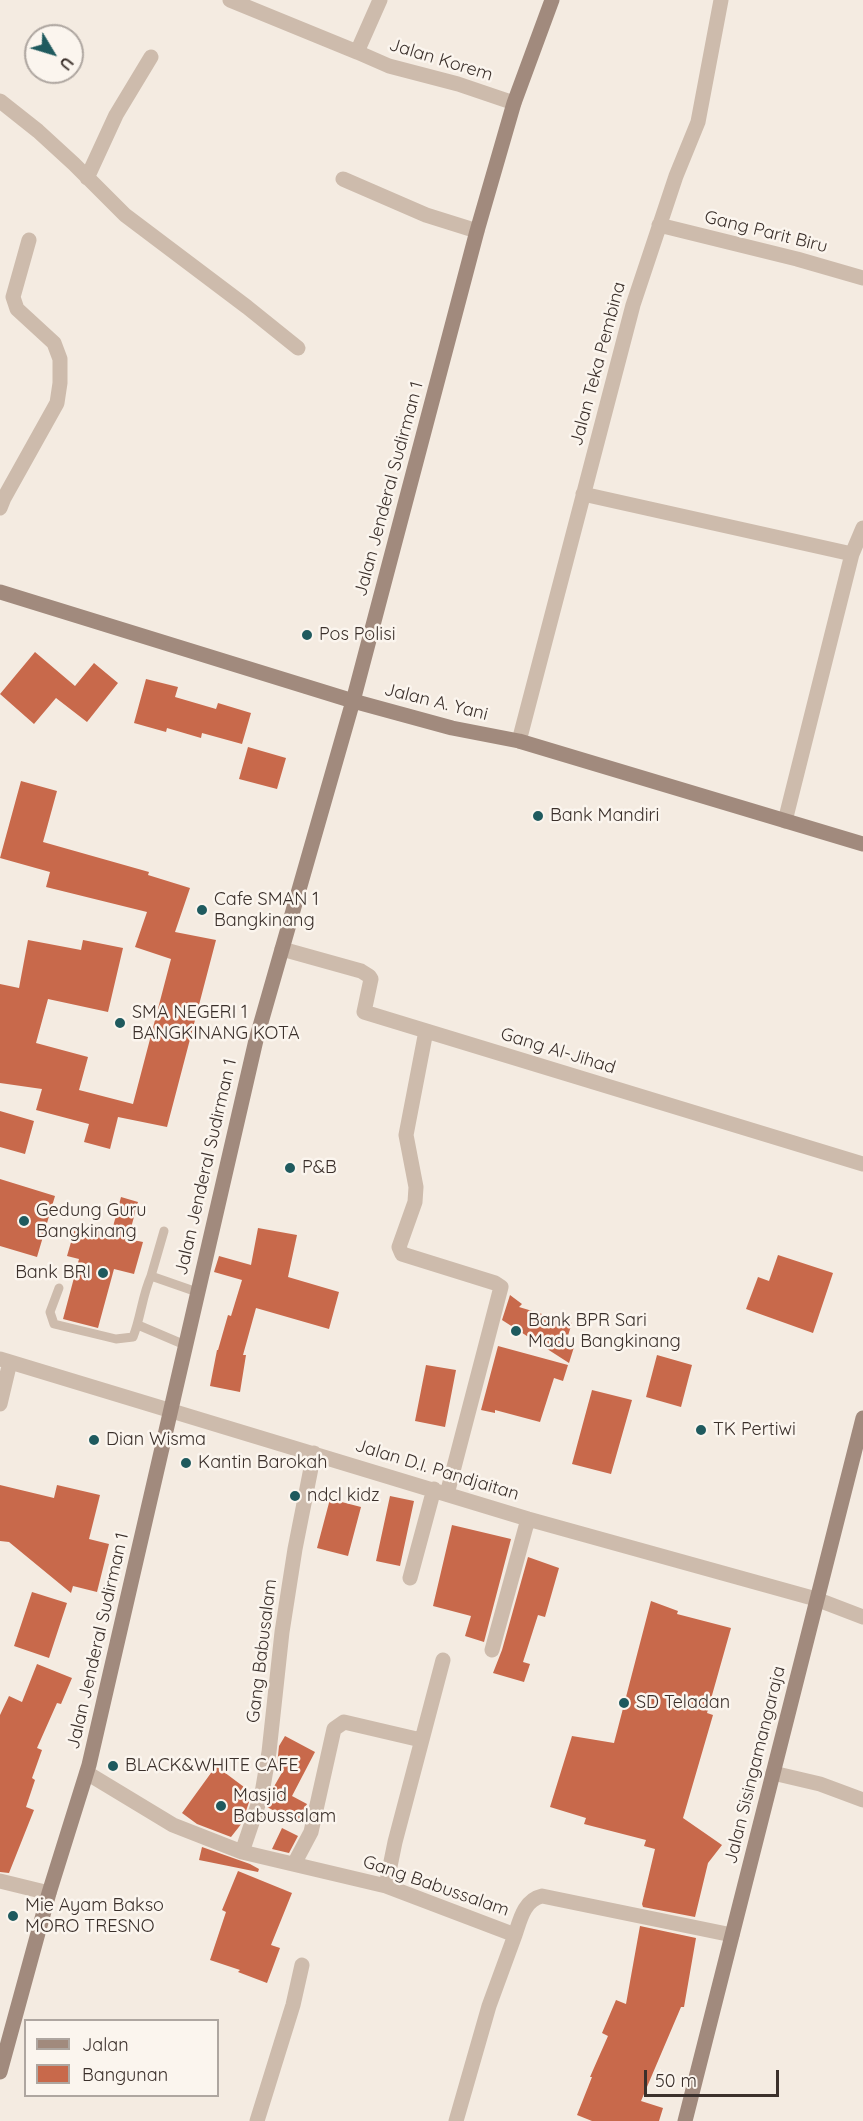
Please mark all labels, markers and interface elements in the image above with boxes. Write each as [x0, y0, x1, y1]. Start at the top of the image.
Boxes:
north arrow [24, 24, 84, 84]
street label: Jalan Korem [387, 34, 495, 86]
text: U [55, 53, 78, 74]
street label: Gang Parit Biru [702, 206, 830, 258]
street label: Jalan Teka Pembina [566, 280, 630, 448]
street label: Jalan Jenderal Sudirman 1 [350, 379, 428, 599]
place label: Pos Polisi [319, 624, 395, 646]
marker: Pos Polisi [300, 628, 314, 642]
street label: Jalan A. Yani [382, 679, 490, 725]
place label: Bank Mandiri [550, 805, 659, 827]
marker: Bank Mandiri [531, 809, 545, 823]
place label: Cafe SMAN 1 Bangkinang [214, 889, 319, 932]
marker: Cafe SMAN 1 Bangkinang [195, 903, 209, 917]
place label: SMA NEGERI 1 BANGKINANG KOTA [132, 1002, 300, 1044]
marker: SMA NEGERI 1 BANGKINANG KOTA [113, 1016, 127, 1030]
street label: Gang Al-Jihad [498, 1023, 618, 1079]
street label: Jalan Jenderal Sudirman 1 [171, 1057, 241, 1277]
place label: P&B [302, 1157, 337, 1179]
marker: P&B [283, 1161, 297, 1175]
place label: Gedung Guru Bangkinang [36, 1200, 147, 1242]
marker: Gedung Guru Bangkinang [17, 1214, 31, 1228]
place label: Bank BRI [15, 1262, 91, 1284]
marker: Bank BRI [96, 1266, 110, 1280]
place label: Bank BPR Sari Madu Bangkinang [528, 1310, 681, 1352]
marker: Bank BPR Sari Madu Bangkinang [509, 1324, 523, 1338]
place label: TK Pertiwi [713, 1419, 796, 1441]
marker: TK Pertiwi [694, 1423, 708, 1437]
place label: Dian Wisma [106, 1429, 206, 1451]
marker: Dian Wisma [87, 1433, 101, 1447]
street label: Jalan D.I. Pandjaitan [352, 1435, 522, 1505]
place label: Kantin Barokah [198, 1452, 327, 1474]
marker: Kantin Barokah [179, 1456, 193, 1470]
place label: ndcl kidz [307, 1485, 380, 1507]
marker: ndcl kidz [288, 1489, 302, 1503]
street label: Jalan Jenderal Sudirman 1 [63, 1531, 133, 1751]
street label: Gang Babusalam [242, 1578, 282, 1724]
street label: Jalan Sisingamangaraja [720, 1664, 790, 1866]
place label: SD Teladan [636, 1692, 730, 1714]
marker: SD Teladan [617, 1696, 631, 1710]
place label: BLACK&WHITE CAFE [125, 1755, 299, 1777]
marker: BLACK&WHITE CAFE [106, 1759, 120, 1773]
place label: Masjid Babussalam [233, 1785, 336, 1828]
marker: Masjid Babussalam [214, 1799, 228, 1813]
street label: Gang Babussalam [360, 1851, 512, 1921]
place label: Mie Ayam Bakso MORO TRESNO [25, 1895, 164, 1938]
marker: Mie Ayam Bakso MORO TRESNO [6, 1909, 20, 1923]
legend [24, 2019, 219, 2097]
text: Jalan [82, 2033, 129, 2056]
scale bar [647, 2058, 782, 2096]
text: Bangunan [82, 2063, 168, 2086]
text: 50 m [655, 2069, 697, 2092]

